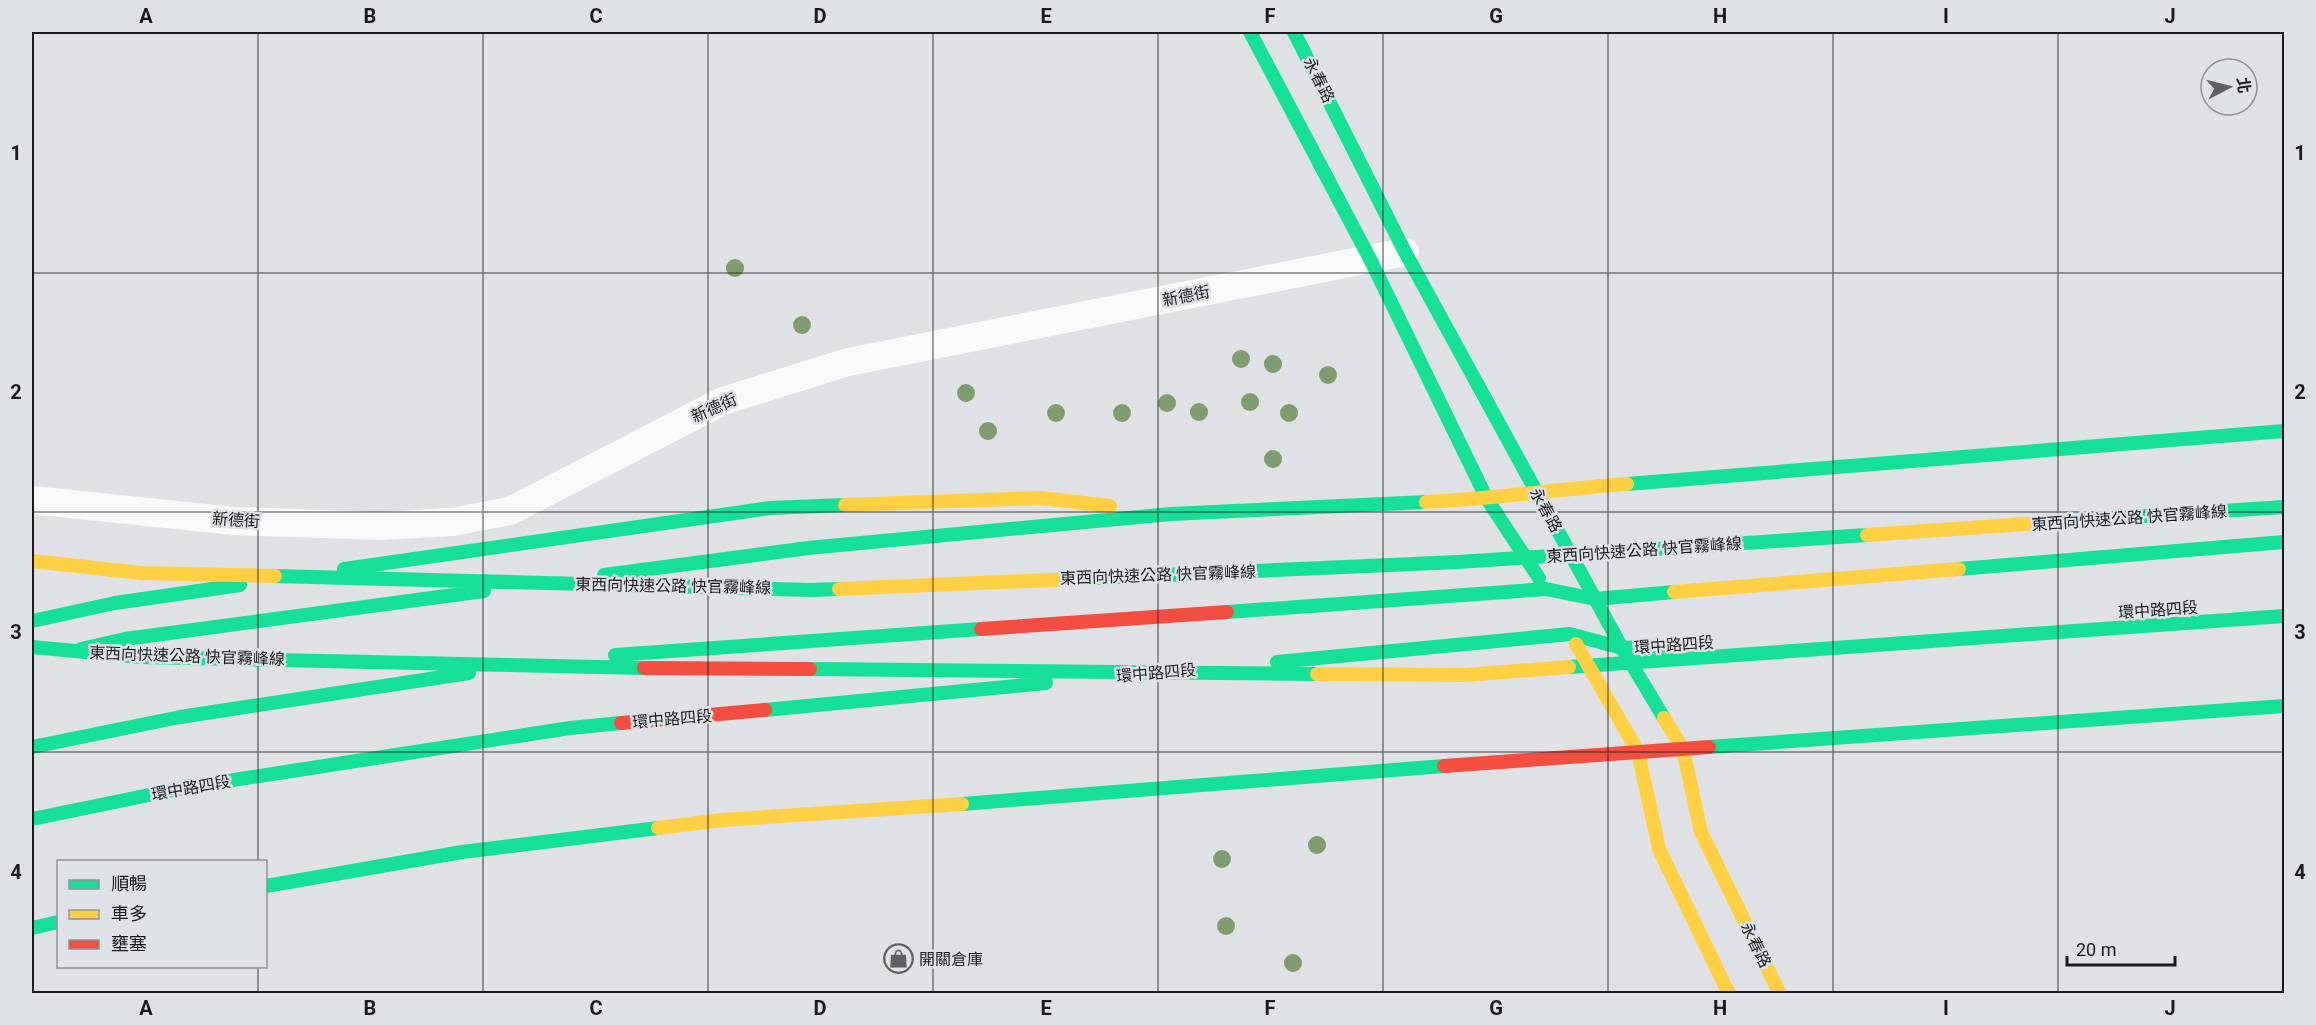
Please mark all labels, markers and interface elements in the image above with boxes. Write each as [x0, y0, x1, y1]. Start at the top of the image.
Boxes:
text: A [139, 4, 153, 28]
text: B [364, 4, 376, 28]
text: C [589, 4, 603, 28]
text: D [814, 4, 827, 28]
text: E [1040, 4, 1052, 28]
text: F [1265, 4, 1276, 28]
text: G [1489, 4, 1503, 28]
text: H [1713, 4, 1727, 28]
text: I [1943, 4, 1949, 28]
text: J [2164, 4, 2176, 28]
street label: 永春路 [1300, 54, 1338, 106]
north arrow [2199, 57, 2259, 117]
text: 北 [2233, 76, 2254, 94]
text: 1 [10, 141, 22, 165]
text: 1 [2294, 141, 2306, 165]
street label: 新德街 [1161, 282, 1211, 310]
text: 2 [10, 380, 22, 404]
text: 2 [2294, 380, 2306, 404]
street label: 新德街 [688, 390, 740, 426]
street label: 永春路 [1526, 484, 1566, 536]
street label: 東西向快速公路 快官霧峰線 [2031, 502, 2227, 534]
street label: 新德街 [211, 509, 261, 531]
street label: 東西向快速公路 快官霧峰線 [1546, 534, 1742, 566]
street label: 東西向快速公路 快官霧峰線 [1060, 562, 1256, 588]
street label: 東西向快速公路 快官霧峰線 [575, 575, 771, 597]
street label: 環中路四段 [2117, 598, 2199, 622]
text: 3 [10, 620, 22, 644]
text: 3 [2294, 620, 2306, 644]
street label: 環中路四段 [1633, 633, 1715, 657]
street label: 東西向快速公路 快官霧峰線 [89, 643, 285, 669]
street label: 環中路四段 [1115, 660, 1197, 686]
street label: 環中路四段 [631, 706, 713, 732]
street label: 環中路四段 [150, 772, 232, 804]
text: 4 [10, 860, 22, 884]
legend [57, 860, 267, 968]
text: 4 [2294, 860, 2306, 884]
text: 順暢 [111, 873, 147, 894]
text: 車多 [111, 903, 147, 924]
street label: 永春路 [1737, 919, 1775, 971]
scale bar [2067, 929, 2175, 967]
text: 壅塞 [111, 933, 147, 954]
text: 20 m [2076, 939, 2116, 960]
shop icon: 開關倉庫 [882, 943, 914, 975]
place label: 開關倉庫 [919, 950, 983, 969]
text: A [139, 996, 153, 1020]
text: B [364, 996, 376, 1020]
text: C [589, 996, 603, 1020]
text: D [814, 996, 827, 1020]
text: E [1040, 996, 1052, 1020]
text: F [1265, 996, 1276, 1020]
text: G [1489, 996, 1503, 1020]
text: H [1713, 996, 1727, 1020]
text: I [1943, 996, 1949, 1020]
text: J [2164, 996, 2176, 1020]

